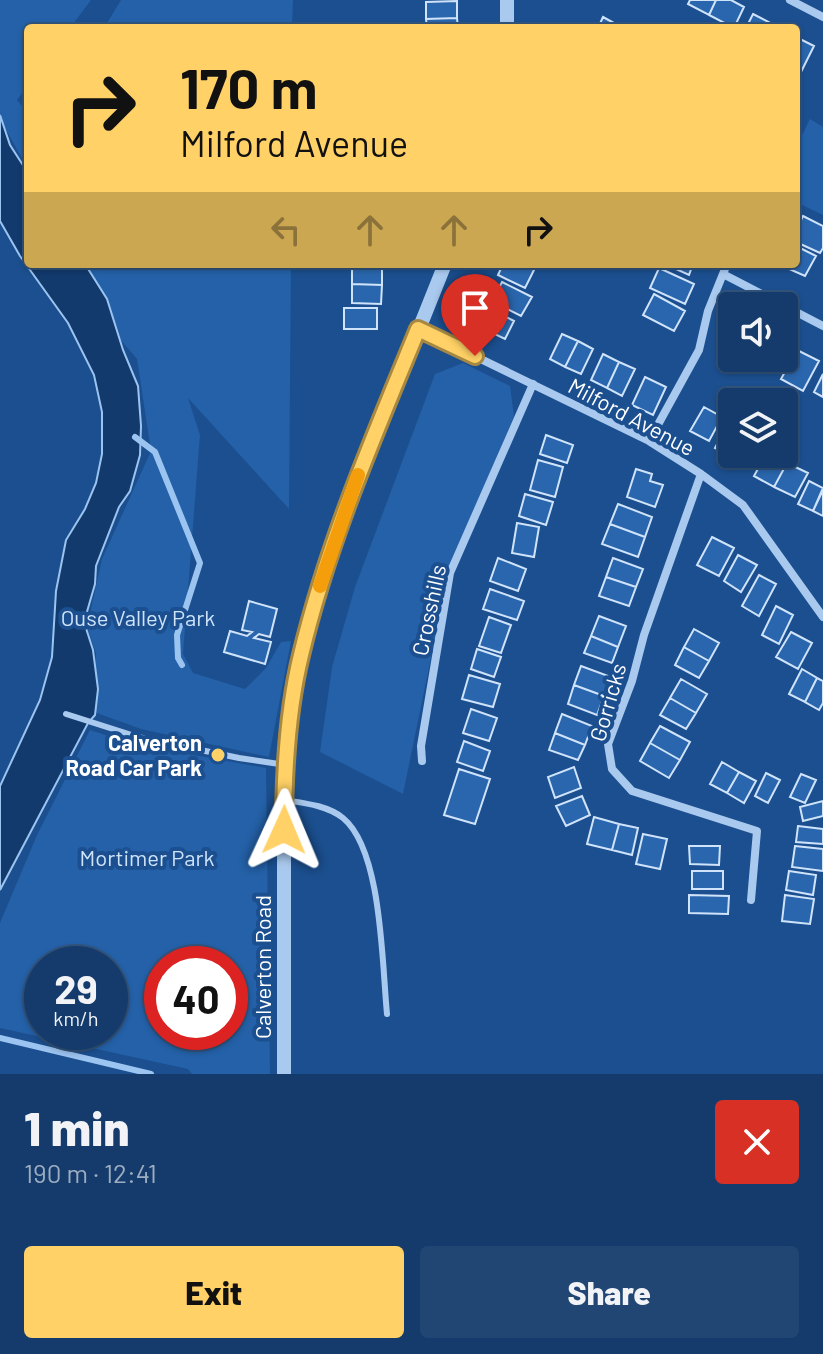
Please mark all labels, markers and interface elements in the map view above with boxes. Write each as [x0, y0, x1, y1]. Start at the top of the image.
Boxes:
text: 170 m [180, 53, 317, 120]
icon: right [48, 56, 152, 160]
text: Milford Avenue [180, 121, 408, 164]
icon: left [264, 208, 308, 252]
icon: ahead [348, 208, 392, 252]
icon: ahead [432, 208, 476, 252]
icon: right [516, 208, 560, 252]
pin [441, 274, 509, 356]
icon: arrive [453, 286, 497, 330]
map controls [718, 292, 798, 468]
button: sound [718, 292, 798, 372]
street label: Milford Avenue [564, 372, 700, 460]
button: layers [718, 388, 798, 468]
street label: Crosshills [406, 562, 450, 658]
park label: Ouse Valley Park [61, 604, 215, 630]
street label: Gorricks [583, 660, 631, 744]
place label: Calverton Road Car Park [65, 729, 202, 780]
marker: Calverton Road Car Park [209, 746, 227, 764]
position arrow [242, 788, 326, 872]
park label: Mortimer Park [79, 844, 215, 870]
street label: Calverton Road [249, 895, 275, 1039]
speed limit sign: 40 [144, 946, 248, 1050]
text: 29 [54, 964, 98, 1012]
text: km/h [53, 1006, 99, 1030]
text: 1 min [24, 1098, 130, 1156]
button: close [715, 1100, 799, 1184]
text: 190 m · 12:41 [24, 1157, 157, 1188]
button: Exit [24, 1246, 404, 1338]
button: Share [420, 1246, 799, 1338]

